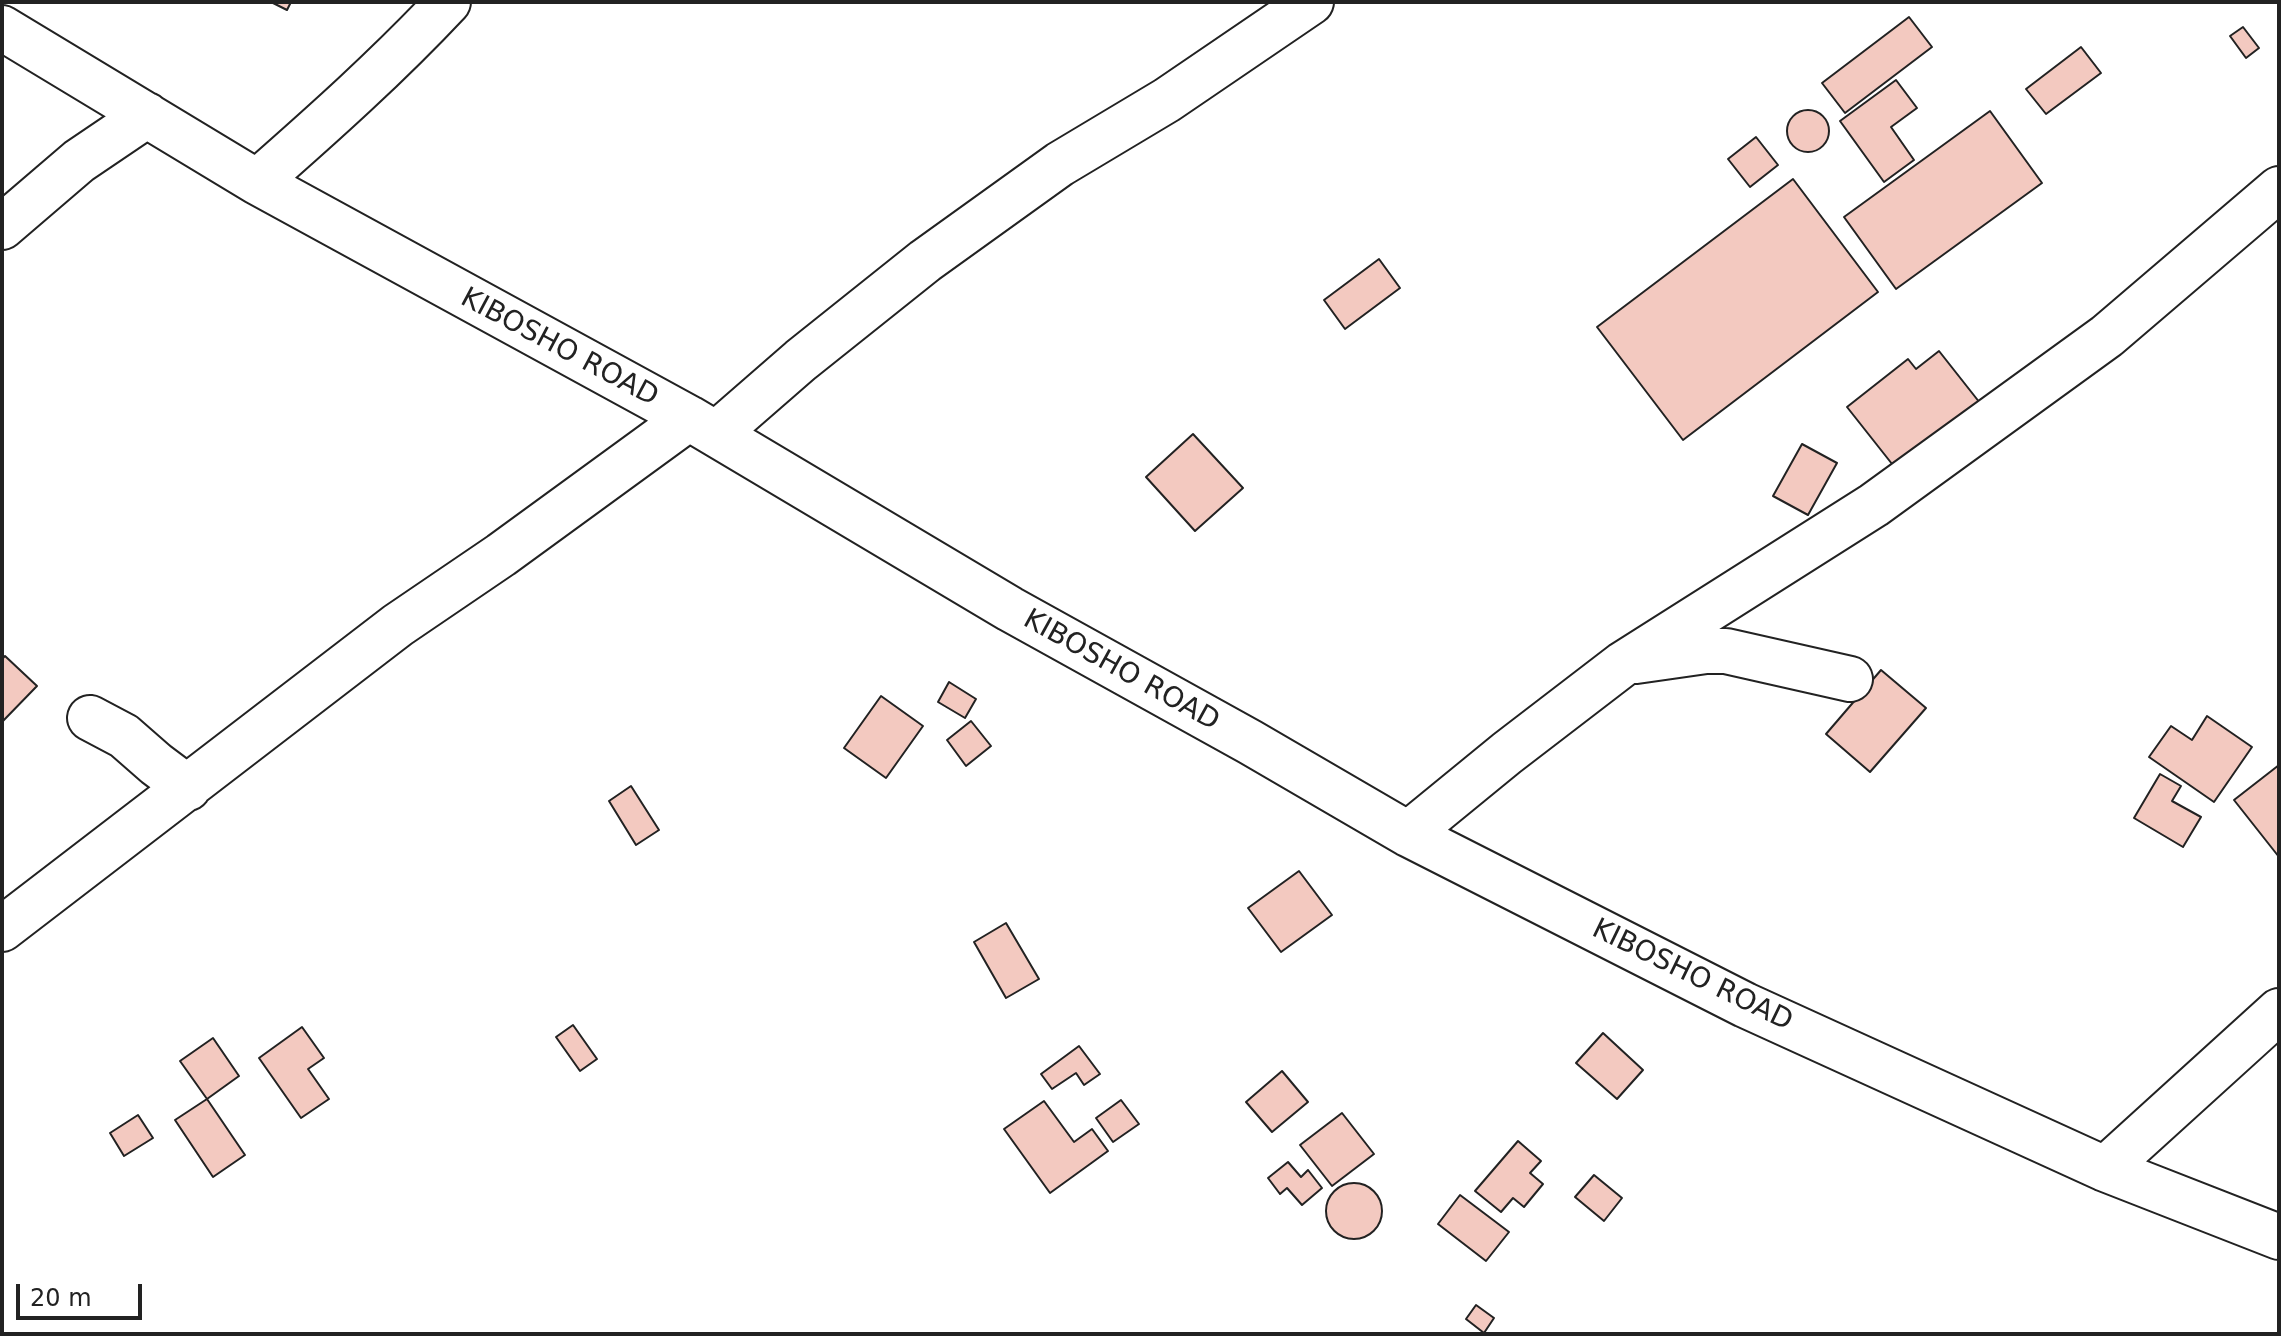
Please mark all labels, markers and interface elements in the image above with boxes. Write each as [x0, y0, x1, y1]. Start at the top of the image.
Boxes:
street label: KIBOSHO ROAD [454, 282, 664, 414]
street label: KIBOSHO ROAD [1017, 603, 1225, 739]
street label: KIBOSHO ROAD [1586, 913, 1798, 1039]
scale bar [20, 1268, 146, 1318]
text: 20 m [30, 1284, 92, 1312]

